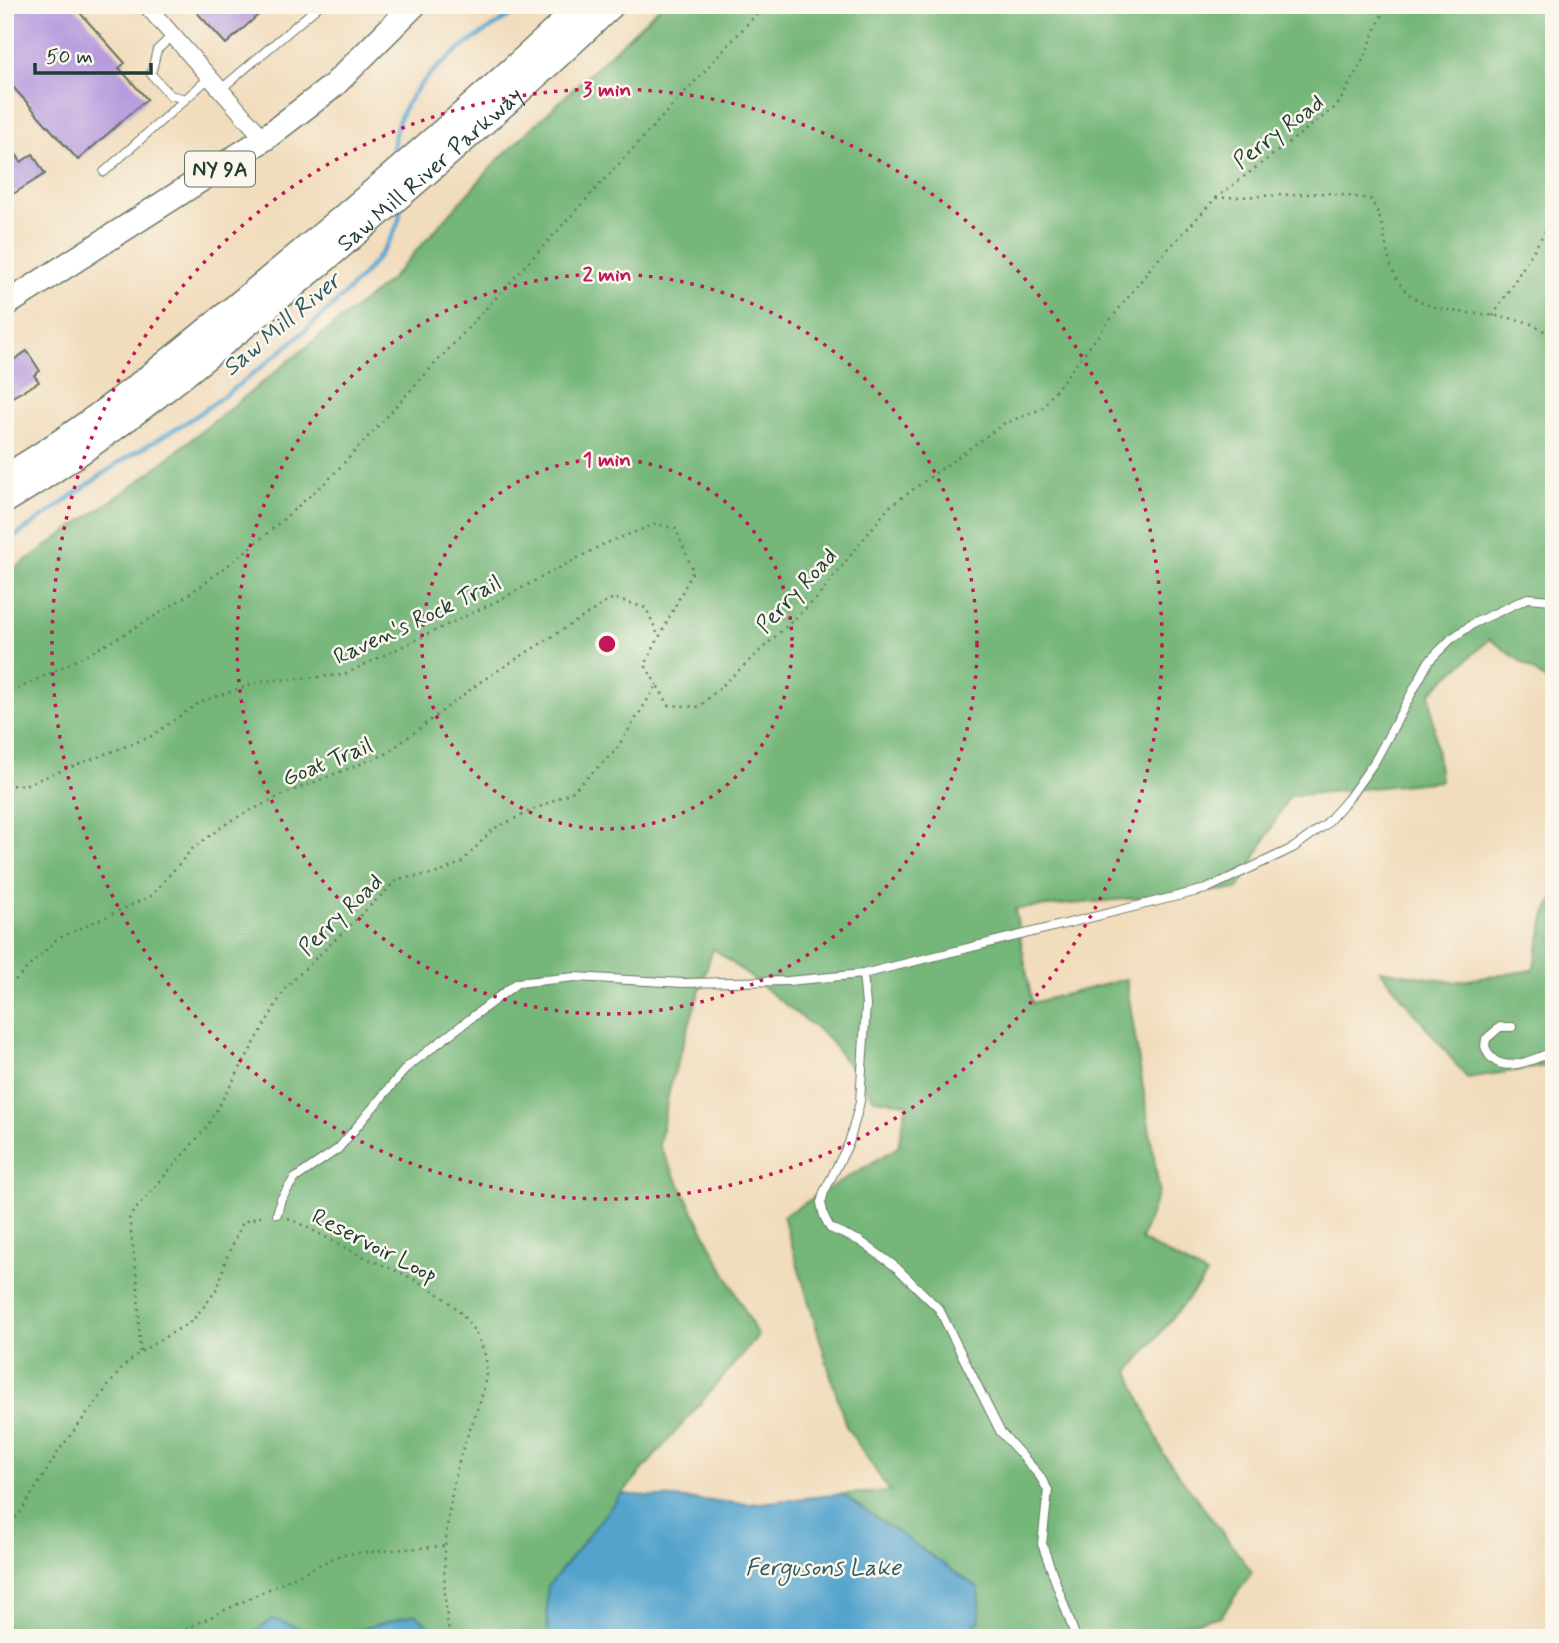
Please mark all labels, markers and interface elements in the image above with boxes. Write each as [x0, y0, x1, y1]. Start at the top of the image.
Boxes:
scale bar [35, 32, 150, 76]
text: 50 m [46, 43, 93, 71]
text: 3 min [583, 76, 631, 104]
street label: Saw Mill River Parkway [331, 81, 530, 259]
street label: Perry Road [1228, 89, 1331, 177]
road number: NY 9A [185, 152, 255, 186]
text: 2 min [582, 261, 632, 289]
water label: Saw Mill River [216, 265, 350, 384]
text: 1 min [583, 446, 631, 474]
street label: Perry Road [750, 542, 845, 640]
street label: Raven's Rock Trail [329, 569, 507, 673]
centre of rings [595, 632, 619, 656]
street label: Goat Trail [278, 731, 377, 795]
street label: Perry Road [293, 868, 390, 963]
street label: Reservoir Loop [306, 1202, 442, 1291]
water label: Fergusons Lake [745, 1553, 902, 1586]

